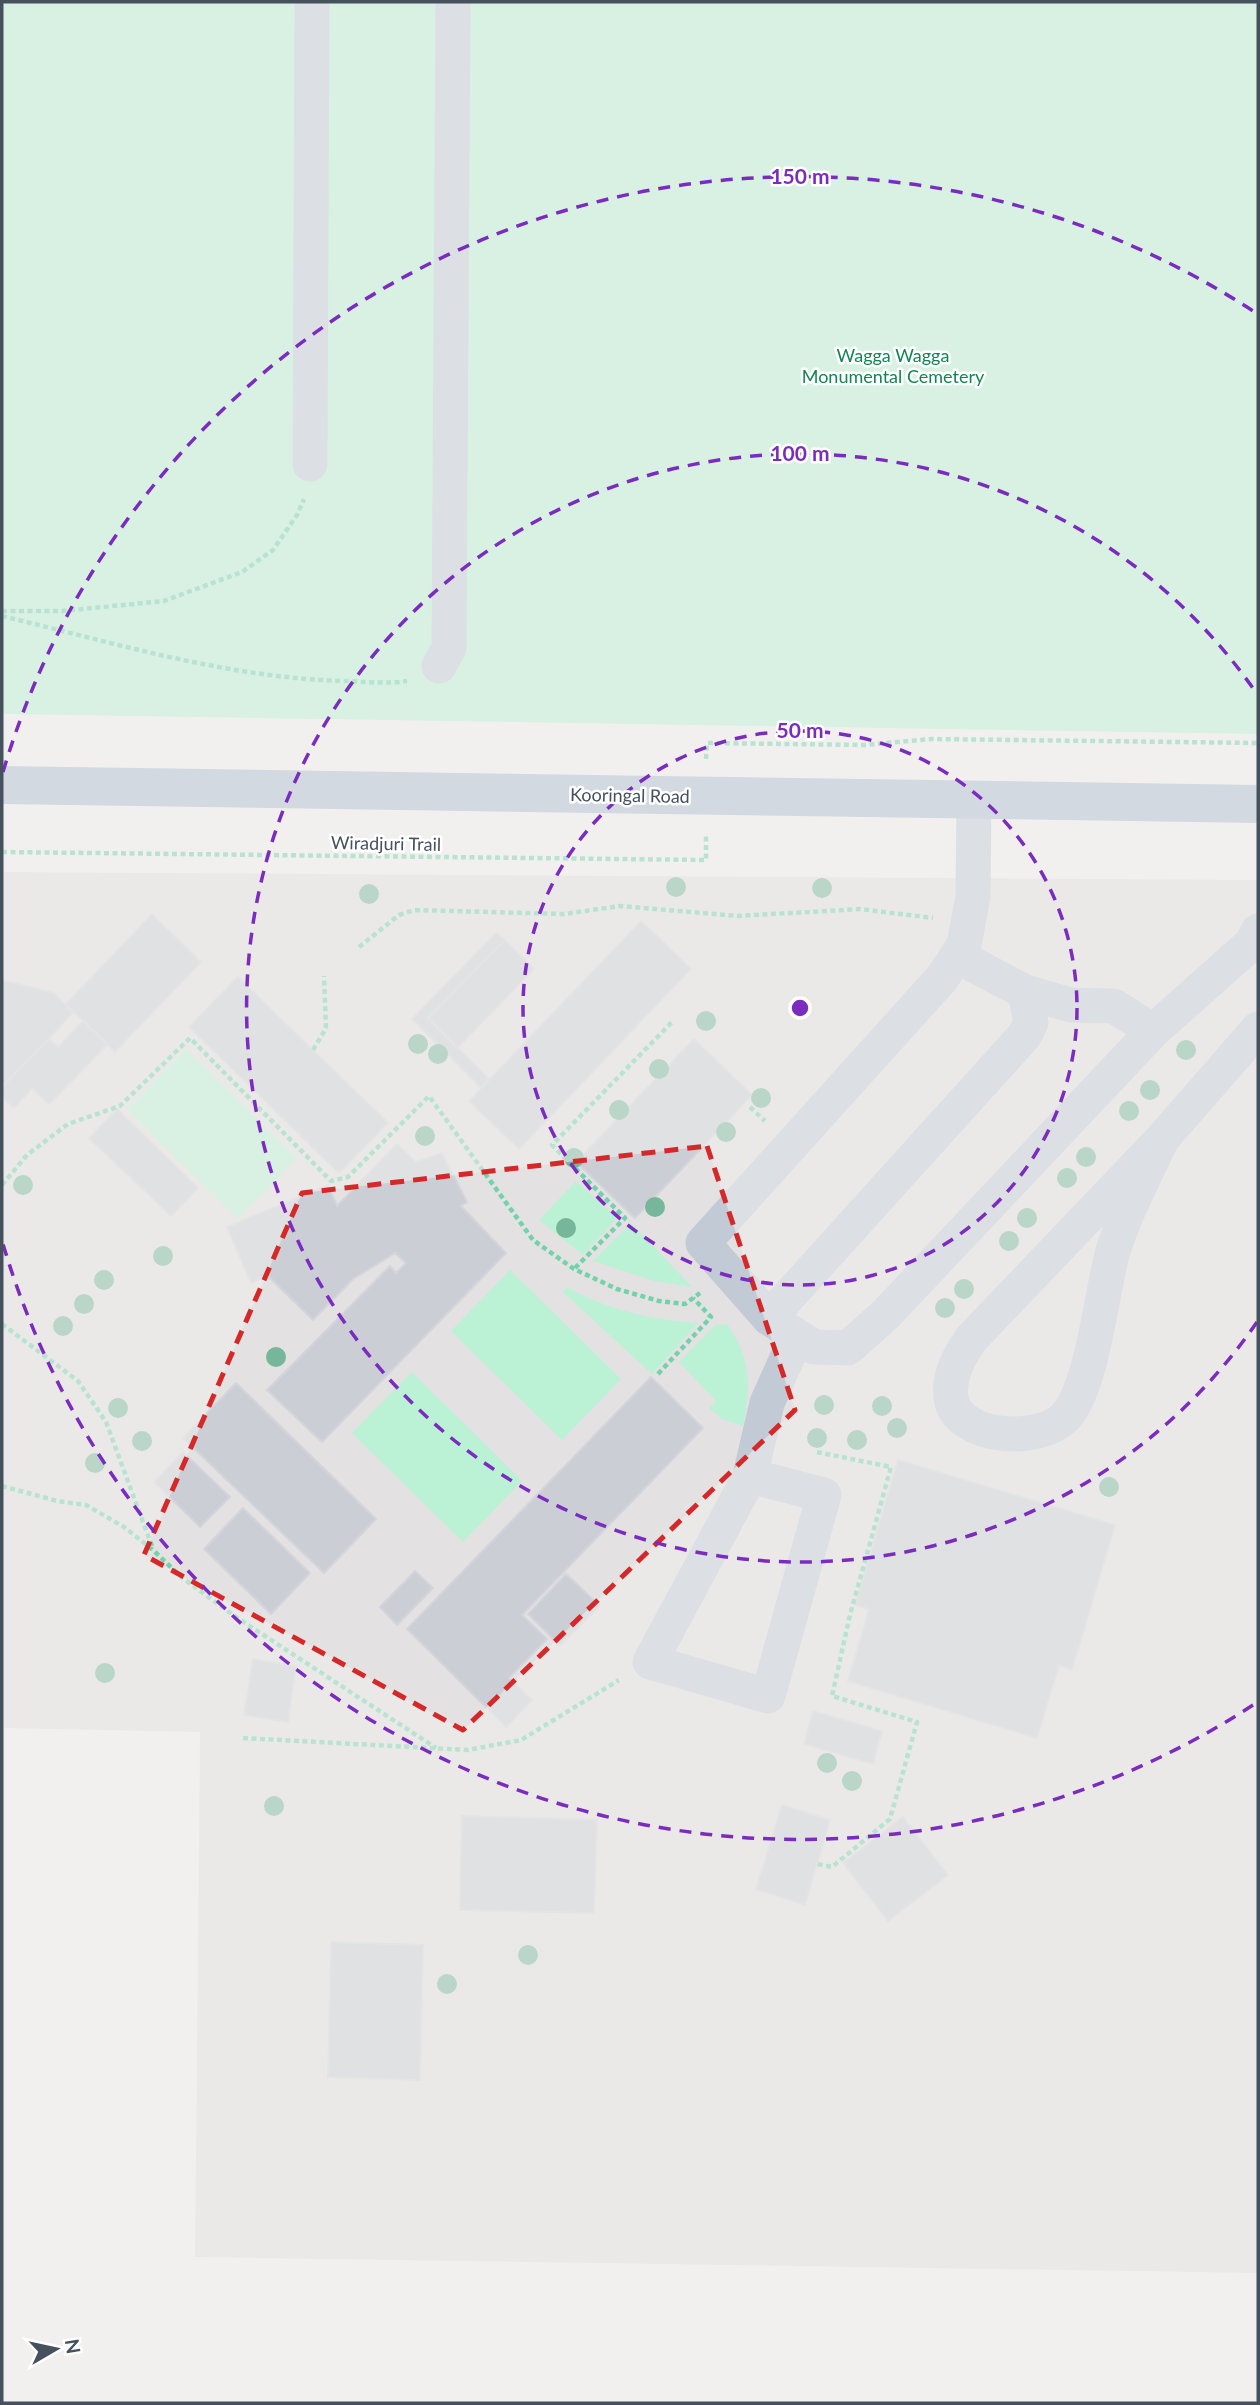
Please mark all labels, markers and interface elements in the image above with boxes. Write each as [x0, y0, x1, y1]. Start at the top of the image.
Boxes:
text: 150 m [770, 163, 830, 188]
park label: Wagga Wagga Monumental Cemetery [802, 344, 985, 387]
text: 100 m [770, 440, 830, 465]
text: 50 m [776, 717, 824, 742]
street label: Kooringal Road [570, 783, 690, 807]
street label: Wiradjuri Trail [331, 831, 441, 855]
centre of rings [788, 996, 812, 1020]
north arrow [21, 2314, 91, 2384]
text: N [61, 2337, 86, 2355]

